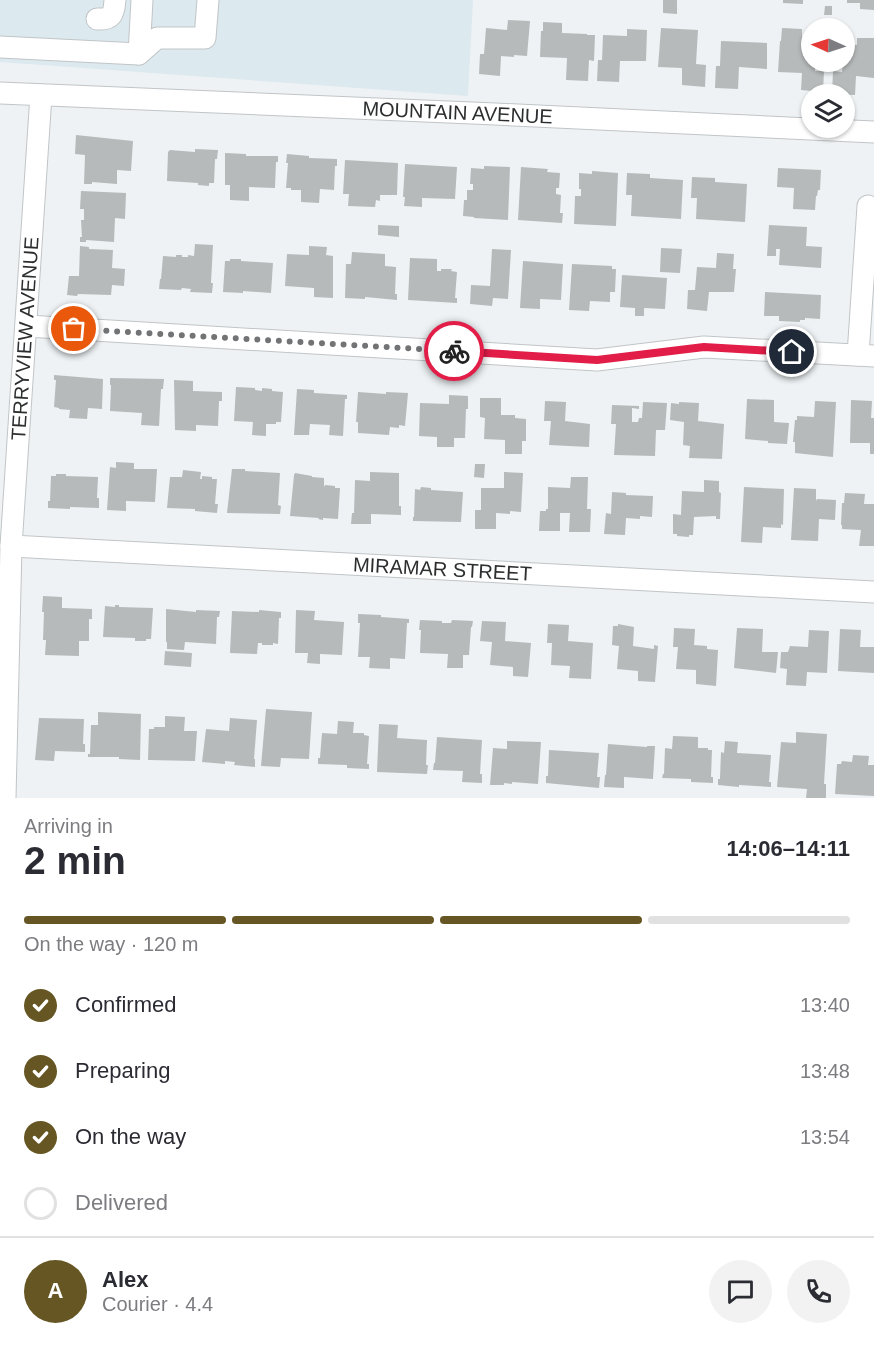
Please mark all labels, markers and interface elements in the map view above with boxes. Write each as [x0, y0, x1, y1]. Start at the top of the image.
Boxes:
north arrow [801, 18, 855, 72]
map controls [801, 18, 855, 138]
button: layers [801, 84, 855, 138]
street label: MOUNTAIN AVENUE [362, 97, 553, 128]
street label: TERRYVIEW AVENUE [7, 236, 43, 441]
pin [48, 303, 99, 354]
icon: bag [57, 312, 90, 345]
courier [424, 321, 484, 381]
pin [766, 326, 817, 377]
icon: bike [438, 335, 471, 368]
icon: home [775, 335, 808, 368]
street label: MIRAMAR STREET [352, 553, 532, 585]
text: Arriving in [24, 815, 113, 837]
text: 14:06–14:11 [726, 836, 850, 861]
text: 2 min [24, 839, 126, 882]
text: On the way · 120 m [24, 933, 199, 955]
icon: check [24, 989, 57, 1022]
text: Confirmed [75, 992, 176, 1017]
text: 13:40 [800, 994, 850, 1016]
icon: check [24, 1055, 57, 1088]
text: Preparing [75, 1058, 170, 1083]
text: 13:48 [800, 1060, 850, 1082]
icon: check [24, 1121, 57, 1154]
text: On the way [75, 1124, 186, 1149]
text: 13:54 [800, 1126, 850, 1148]
text: Delivered [75, 1190, 168, 1215]
button: chat [709, 1260, 772, 1323]
button: phone [787, 1260, 850, 1323]
text: Alex [102, 1267, 148, 1292]
text: A [48, 1278, 63, 1303]
text: Courier · 4.4 [102, 1293, 213, 1315]

